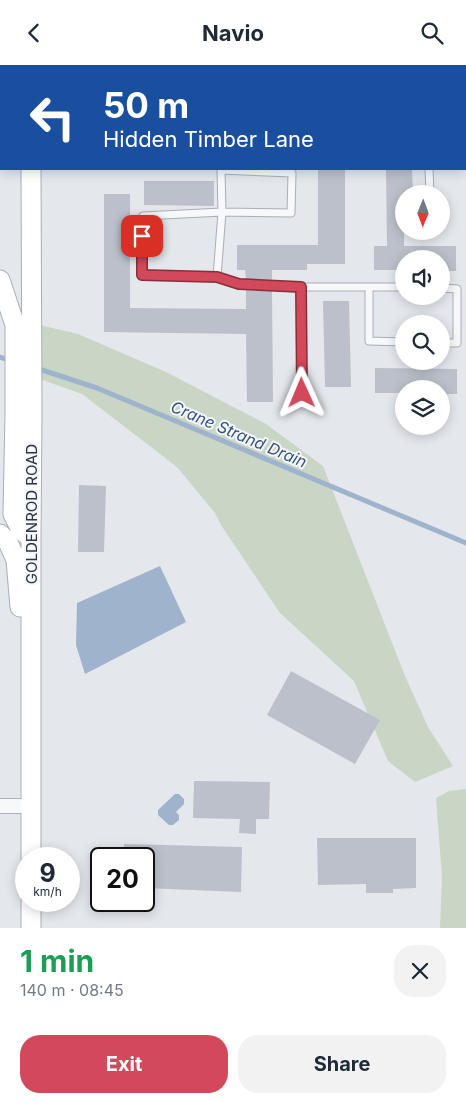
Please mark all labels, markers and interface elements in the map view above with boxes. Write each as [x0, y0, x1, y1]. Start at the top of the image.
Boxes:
icon: back [20, 19, 48, 47]
icon: search [418, 19, 446, 47]
text: Navio [202, 20, 264, 46]
text: 50 m [103, 84, 189, 126]
icon: left [20, 85, 85, 150]
text: Hidden Timber Lane [103, 126, 314, 152]
north arrow [395, 185, 450, 240]
map controls [395, 185, 450, 435]
pin [121, 215, 163, 257]
icon: arrive [128, 222, 156, 250]
button: sound [395, 250, 450, 305]
button: search [395, 315, 450, 370]
position arrow [275, 366, 327, 418]
button: layers [395, 380, 450, 435]
water label: Crane Strand Drain [168, 396, 310, 472]
street label: GOLDENROD ROAD [22, 444, 41, 584]
speed limit sign: 20 [90, 847, 155, 912]
text: 9 [39, 858, 56, 888]
text: km/h [33, 884, 62, 899]
text: 1 min [20, 943, 94, 979]
button: close [394, 945, 446, 997]
text: 140 m · 08:45 [20, 980, 124, 1000]
button: Exit [20, 1035, 228, 1093]
button: Share [238, 1035, 446, 1093]

